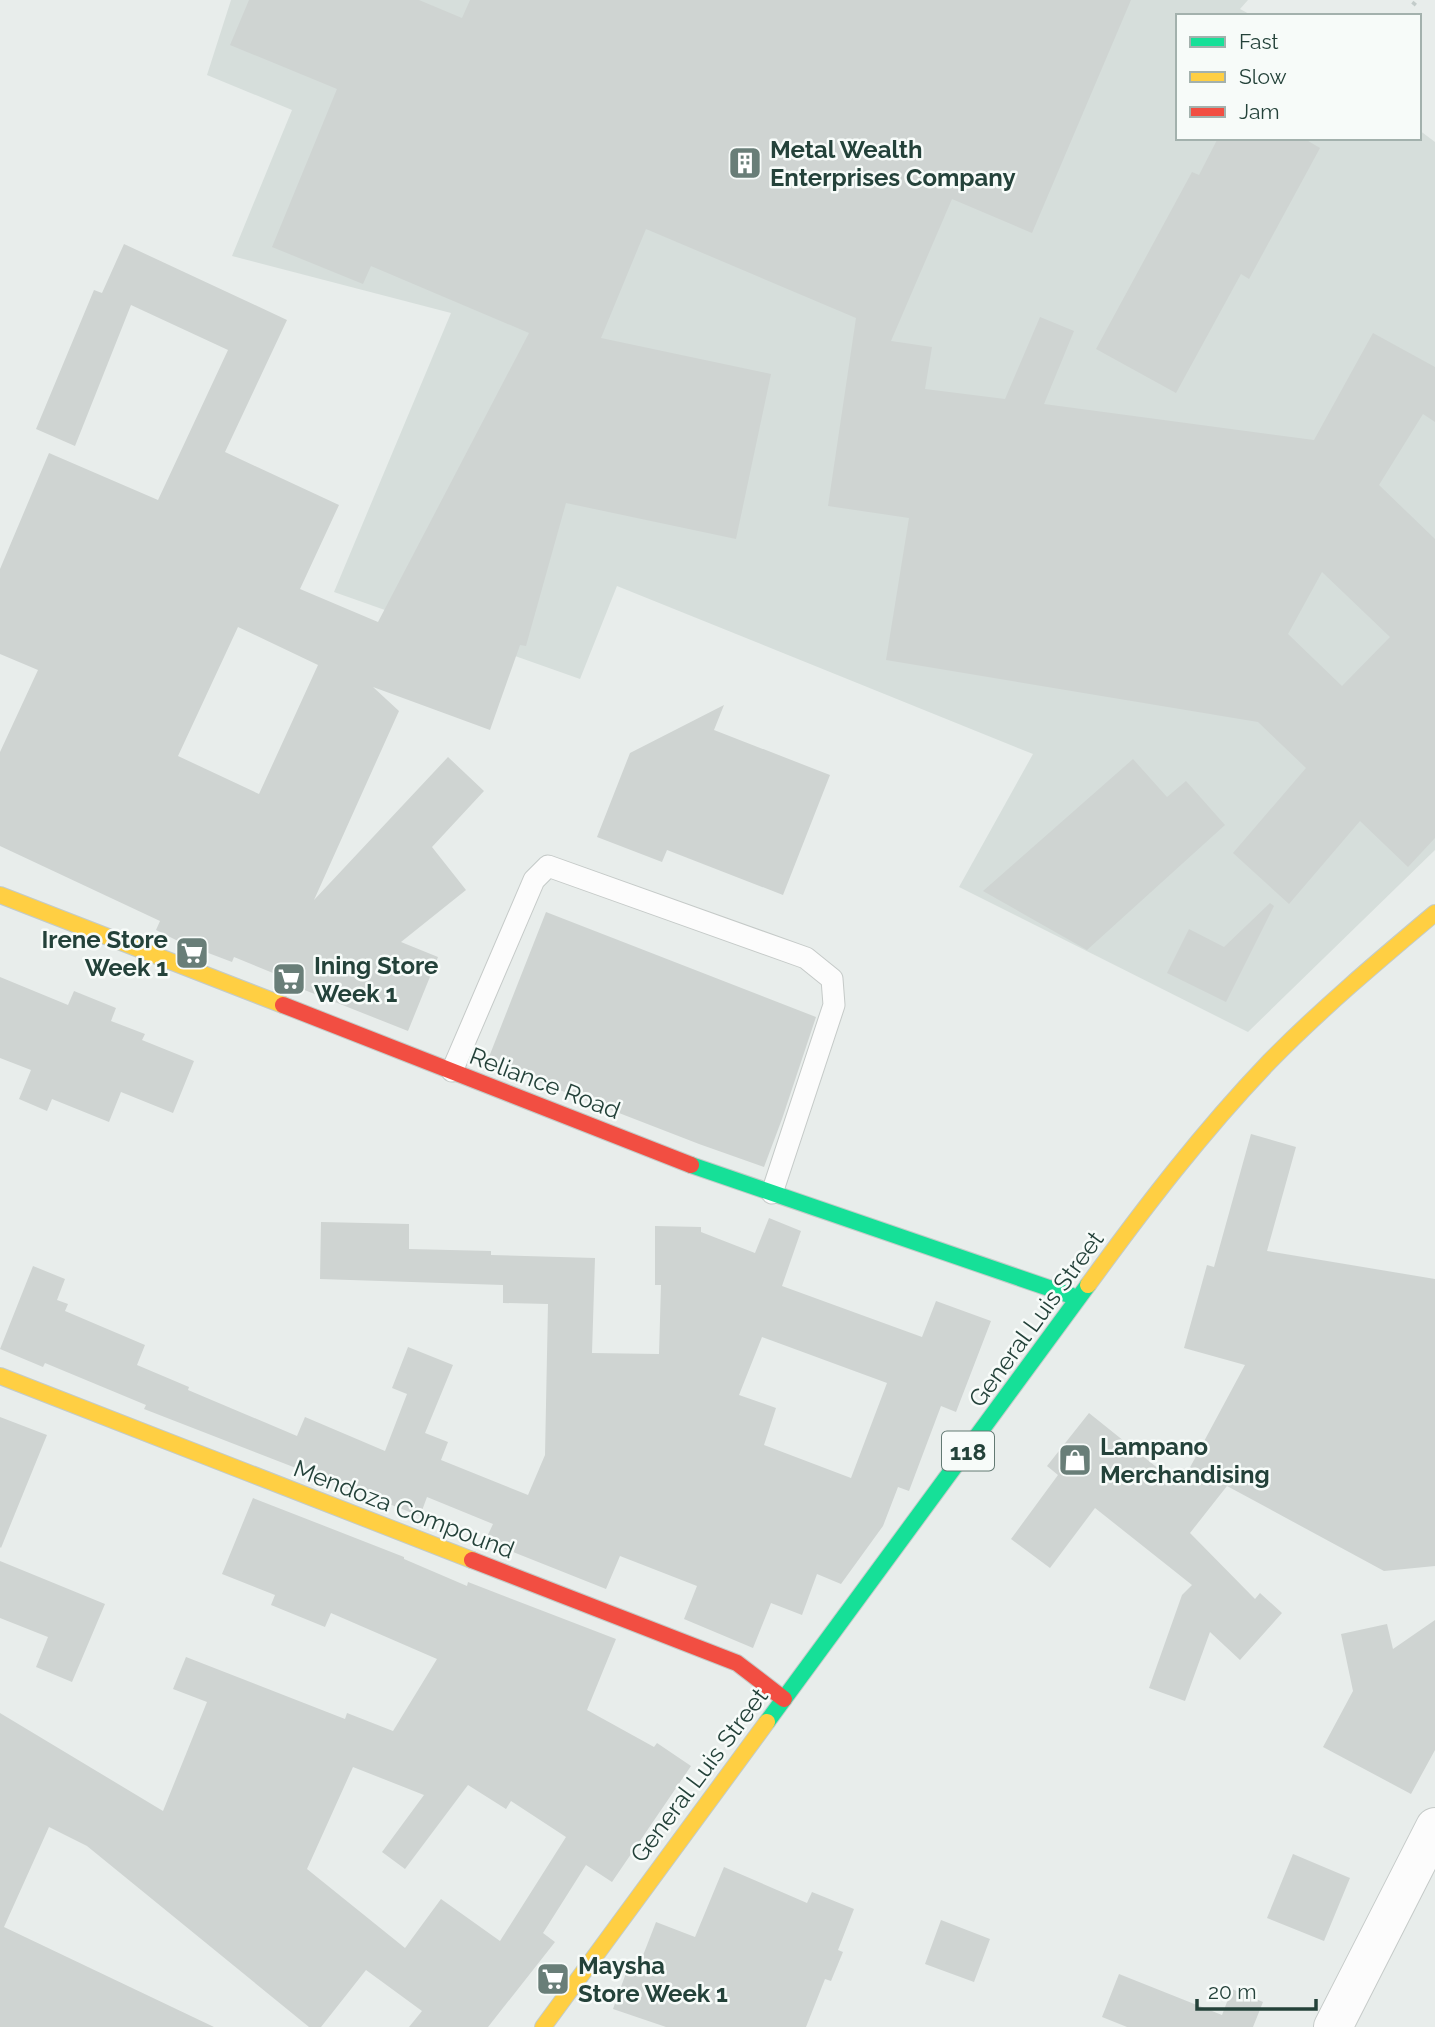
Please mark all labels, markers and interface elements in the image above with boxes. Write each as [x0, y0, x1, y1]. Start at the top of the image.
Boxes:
legend [1176, 14, 1421, 140]
text: Fast [1239, 29, 1279, 54]
text: Slow [1239, 64, 1287, 89]
text: Jam [1239, 99, 1280, 124]
place label: Metal Wealth Enterprises Company [770, 135, 1016, 192]
building icon: Metal Wealth Enterprises Company [726, 144, 764, 182]
place label: Irene Store Week 1 [41, 925, 168, 982]
supermarket icon: Irene Store Week 1 [173, 934, 211, 972]
place label: Ining Store Week 1 [314, 951, 438, 1008]
supermarket icon: Ining Store Week 1 [270, 960, 308, 998]
street label: Reliance Road [466, 1041, 624, 1125]
street label: General Luis Street [962, 1225, 1110, 1413]
road number: 118 [942, 1432, 994, 1470]
place label: Lampano Merchandising [1100, 1432, 1270, 1489]
shop icon: Lampano Merchandising [1056, 1441, 1094, 1479]
street label: Mendoza Compound [290, 1454, 518, 1564]
street label: General Luis Street [624, 1682, 774, 1868]
place label: Maysha Store Week 1 [578, 1951, 728, 2008]
supermarket icon: Maysha Store Week 1 [534, 1960, 572, 1998]
scale bar [1197, 1968, 1316, 2012]
text: 20 m [1208, 1979, 1256, 2004]

